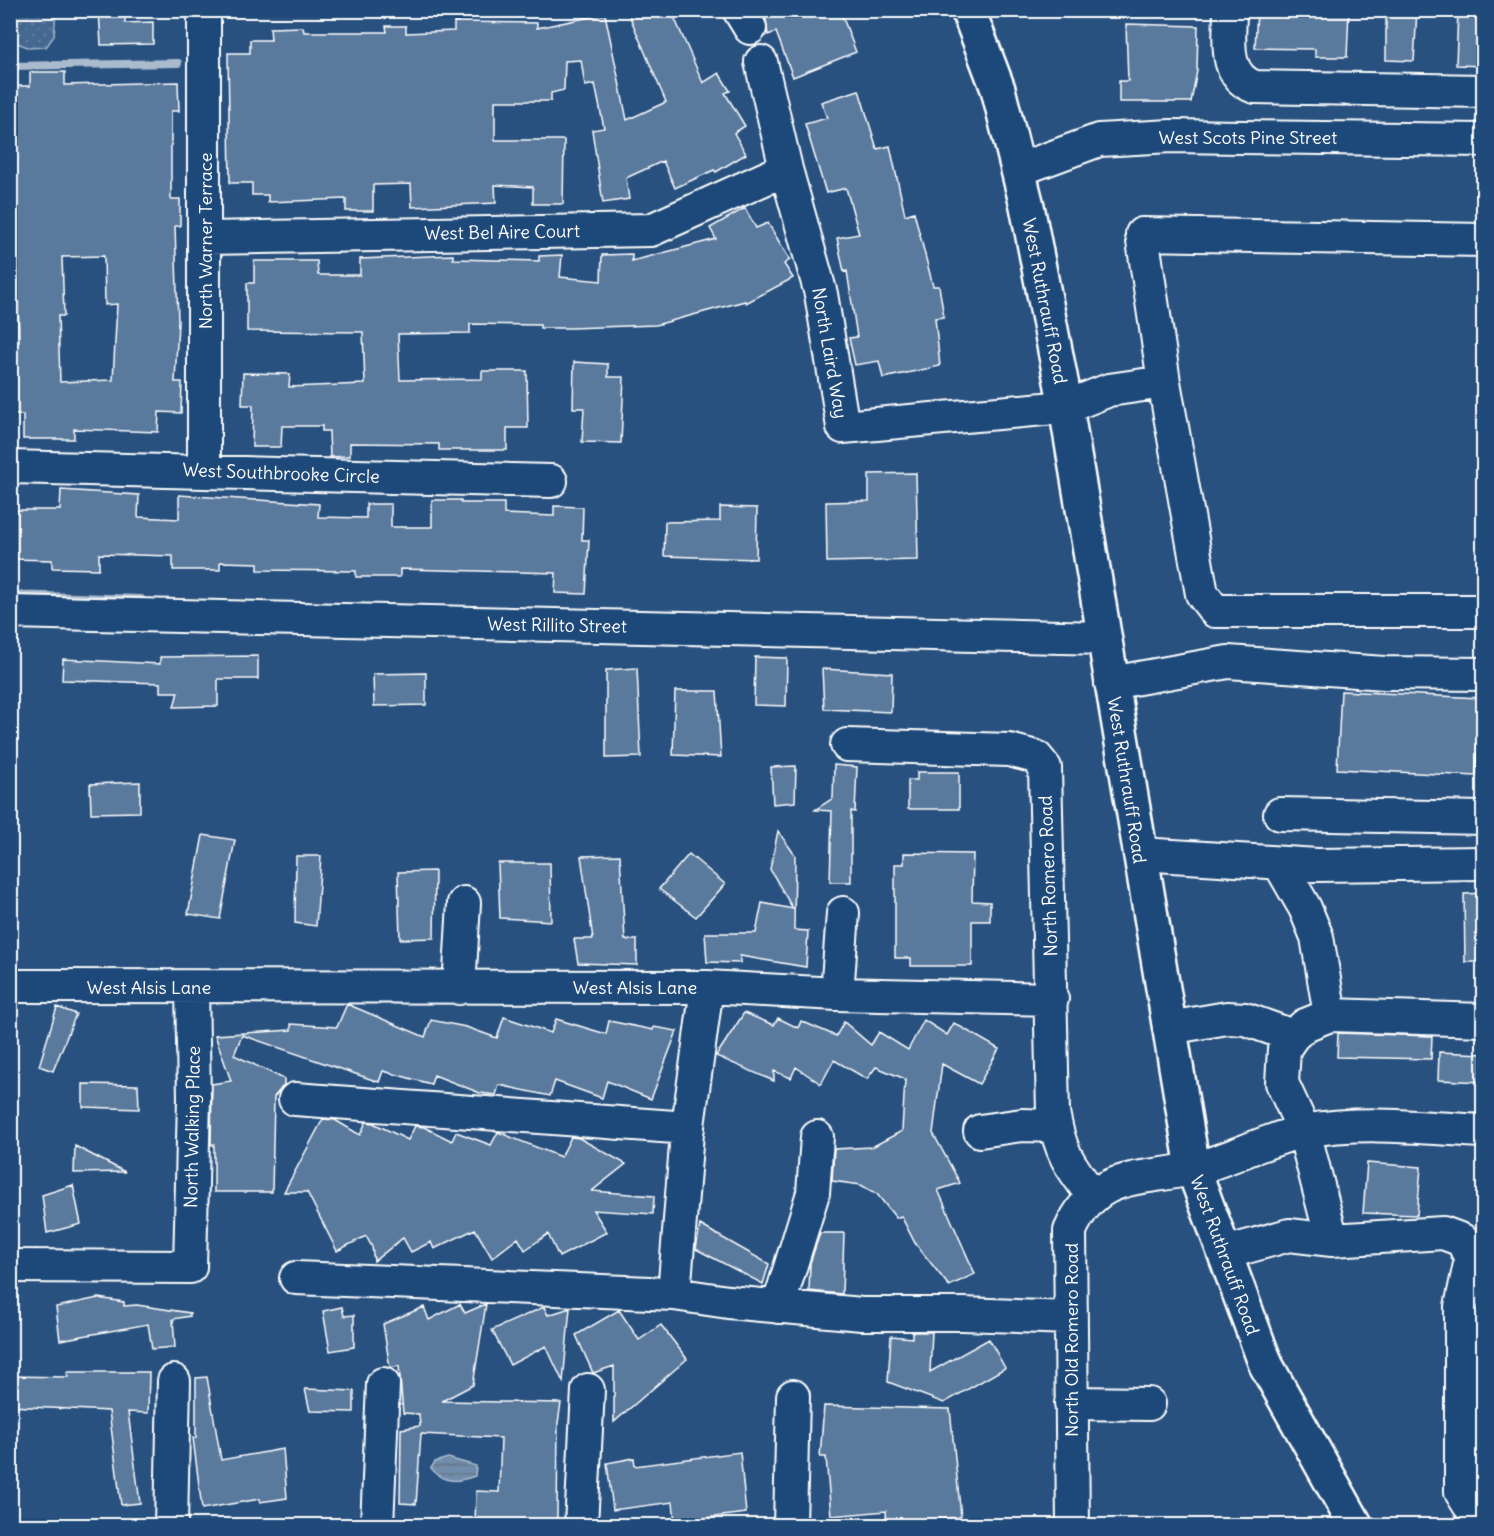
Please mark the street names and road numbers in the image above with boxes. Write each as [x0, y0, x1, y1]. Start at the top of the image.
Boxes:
street label: West Scots Pine Street [1159, 126, 1337, 149]
street label: North Warner Terrace [194, 153, 217, 329]
street label: West Ruthrauff Road [1018, 216, 1072, 386]
street label: West Bel Aire Court [424, 219, 580, 245]
street label: North Laird Way [807, 286, 853, 420]
street label: West Southbrooke Circle [182, 458, 380, 488]
street label: West Rillito Street [487, 612, 627, 638]
street label: West Ruthrauff Road [1102, 695, 1152, 865]
street label: North Romero Road [1034, 795, 1062, 957]
street label: West Alsis Lane [87, 976, 211, 999]
street label: West Alsis Lane [573, 976, 697, 999]
street label: North Walking Place [179, 1046, 205, 1208]
street label: West Ruthrauff Road [1185, 1172, 1265, 1338]
street label: North Old Romero Road [1060, 1243, 1083, 1437]

